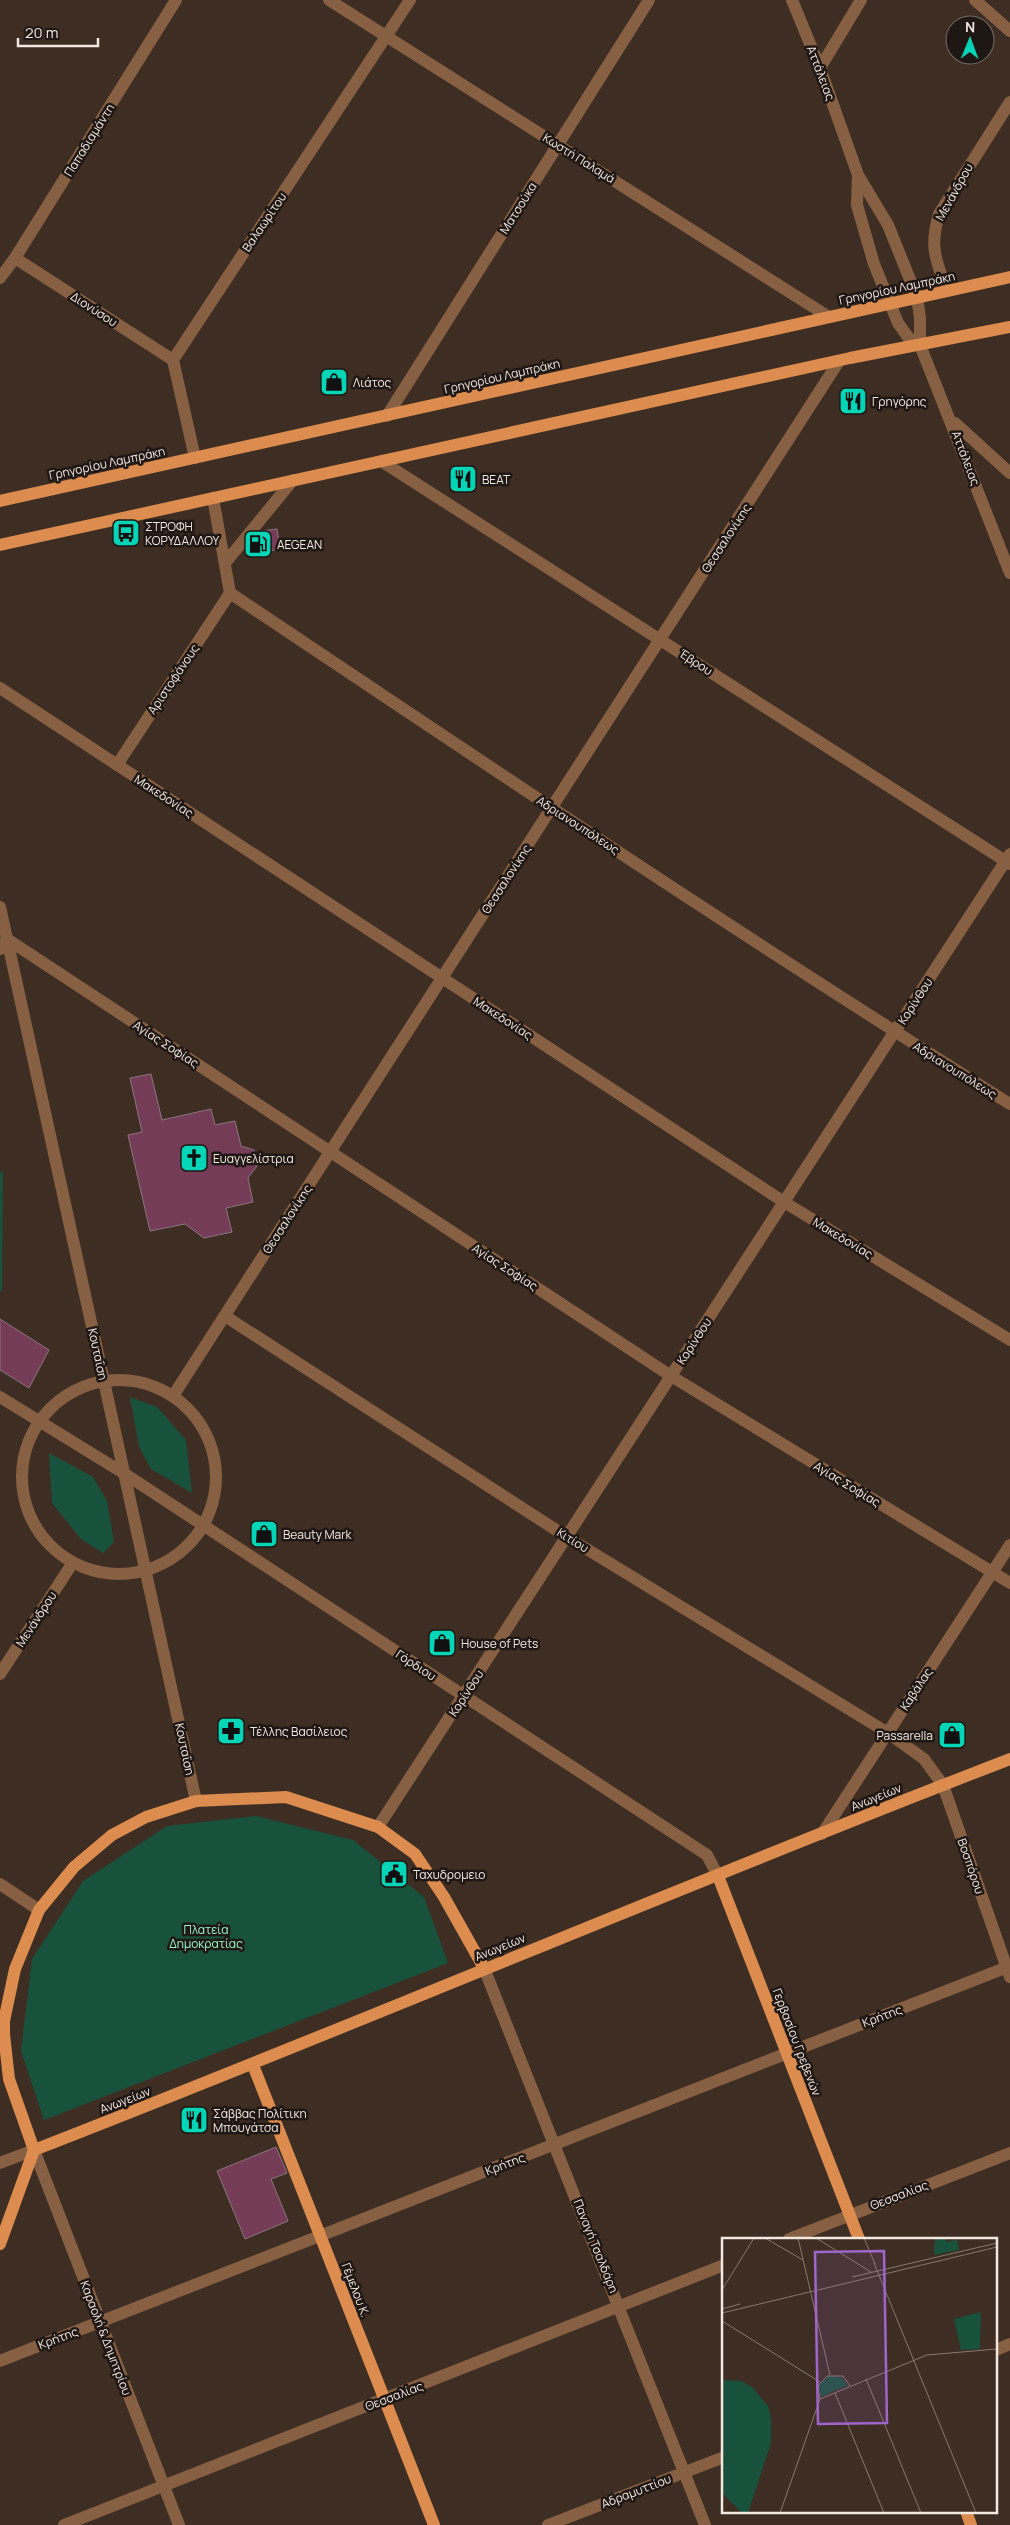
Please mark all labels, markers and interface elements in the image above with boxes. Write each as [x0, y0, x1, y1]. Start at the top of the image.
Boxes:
scale bar [18, 15, 98, 47]
north arrow [945, 15, 995, 65]
text: N [965, 17, 975, 36]
text: 20 m [25, 22, 58, 43]
street label: Αττάλειας [803, 43, 839, 103]
street label: Παπαδιαμάντη [60, 100, 118, 180]
street label: Κωστή Παλαμά [540, 129, 618, 187]
street label: Μενάνδρου [931, 160, 977, 224]
street label: Ματσούκα [495, 179, 541, 237]
street label: Βαλαωρίτου [238, 189, 290, 255]
street label: Γρηγορίου Λαμπράκη [837, 267, 957, 309]
street label: Διονύσου [67, 288, 121, 330]
street label: Γρηγορίου Λαμπράκη [442, 354, 562, 398]
shop icon: Λιάτος [319, 367, 349, 397]
place label: Λιάτος [353, 374, 392, 391]
restaurant icon: Γρηγόρης [838, 386, 868, 416]
place label: Γρηγόρης [872, 393, 927, 410]
street label: Αττάλειας [948, 428, 984, 488]
street label: Γρηγορίου Λαμπράκη [47, 442, 167, 484]
restaurant icon: ΒΕΑΤ [448, 464, 478, 494]
place label: ΒΕΑΤ [482, 471, 511, 488]
street label: Θεσσαλονίκης [697, 500, 755, 576]
bus stop icon: ΣΤΡΟΦΗ ΚΟΡΥΔΑΛΛΟΥ [111, 518, 141, 548]
place label: ΣΤΡΟΦΗ ΚΟΡΥΔΑΛΛΟΥ [145, 518, 220, 549]
fuel station icon: AEGEAN [243, 529, 273, 559]
place label: AEGEAN [277, 536, 322, 553]
street label: Αριστοφάνους [143, 640, 203, 718]
street label: Έβρου [676, 645, 716, 679]
street label: Μακεδονίας [131, 771, 197, 822]
street label: Αδριανουπόλεως [533, 792, 623, 858]
street label: Θεσσαλονίκης [477, 841, 535, 917]
street label: Κορίνθου [894, 974, 936, 1028]
street label: Μακεδονίας [470, 993, 536, 1044]
street label: Αγίας Σοφίας [130, 1016, 202, 1072]
street label: Αδριανουπόλεως [910, 1037, 1000, 1103]
church icon: Ευαγγελίστρια [179, 1143, 209, 1173]
place label: Ευαγγελίστρια [213, 1150, 294, 1167]
street label: Θεσσαλονίκης [258, 1181, 316, 1257]
street label: Μακεδονίας [810, 1213, 877, 1263]
street label: Αγίας Σοφίας [469, 1239, 541, 1295]
street label: Κορίνθου [673, 1314, 715, 1368]
street label: Κουταΐση [84, 1326, 112, 1382]
street label: Αγίας Σοφίας [810, 1457, 884, 1511]
shop icon: Beauty Mark [249, 1519, 279, 1549]
street label: Κιτίου [554, 1524, 592, 1556]
place label: Beauty Mark [283, 1526, 352, 1543]
street label: Μενάνδρου [12, 1588, 60, 1650]
shop icon: House of Pets [427, 1628, 457, 1658]
place label: House of Pets [461, 1635, 538, 1652]
street label: Γόρδιου [393, 1646, 439, 1684]
street label: Καβάλας [896, 1664, 936, 1714]
street label: Κορίνθου [445, 1666, 487, 1720]
pharmacy icon: Τέλλης Βασίλειος [216, 1716, 246, 1746]
shop icon: Passarella [937, 1720, 967, 1750]
street label: Κουταΐση [171, 1721, 199, 1777]
place label: Τέλλης Βασίλειος [250, 1723, 348, 1740]
place label: Passarella [877, 1727, 933, 1744]
street label: Ανωγείων [848, 1779, 904, 1815]
street label: Βοσπόρου [954, 1836, 988, 1896]
public building icon: Ταχυδρομειο [379, 1859, 409, 1889]
place label: Ταχυδρομειο [413, 1866, 485, 1883]
park label: Πλατεία Δημοκρατίας [169, 1921, 243, 1952]
street label: Ανωγείων [472, 1929, 528, 1965]
street label: Γερβασίου Γρεβενών [769, 1986, 825, 2098]
street label: Κρήτης [860, 2001, 905, 2031]
street label: Ανωγείων [97, 2083, 153, 2117]
restaurant icon: Σάββας Πολίτικη Μπουγάτσα [179, 2105, 209, 2135]
place label: Σάββας Πολίτικη Μπουγάτσα [213, 2105, 307, 2136]
street label: Κρήτης [483, 2149, 528, 2179]
street label: Θεσσαλίας [868, 2176, 931, 2214]
street label: Παναγή Τσαλδάρη [569, 2197, 623, 2295]
inset map [722, 2238, 998, 2512]
street label: Γέμελου Κ. [338, 2260, 374, 2320]
street label: Καραολή & Δημητρίου [76, 2278, 136, 2398]
street label: Κρήτης [36, 2323, 81, 2353]
street label: Θεσσαλίας [363, 2377, 426, 2415]
street label: Αδραμυττίου [598, 2470, 674, 2512]

